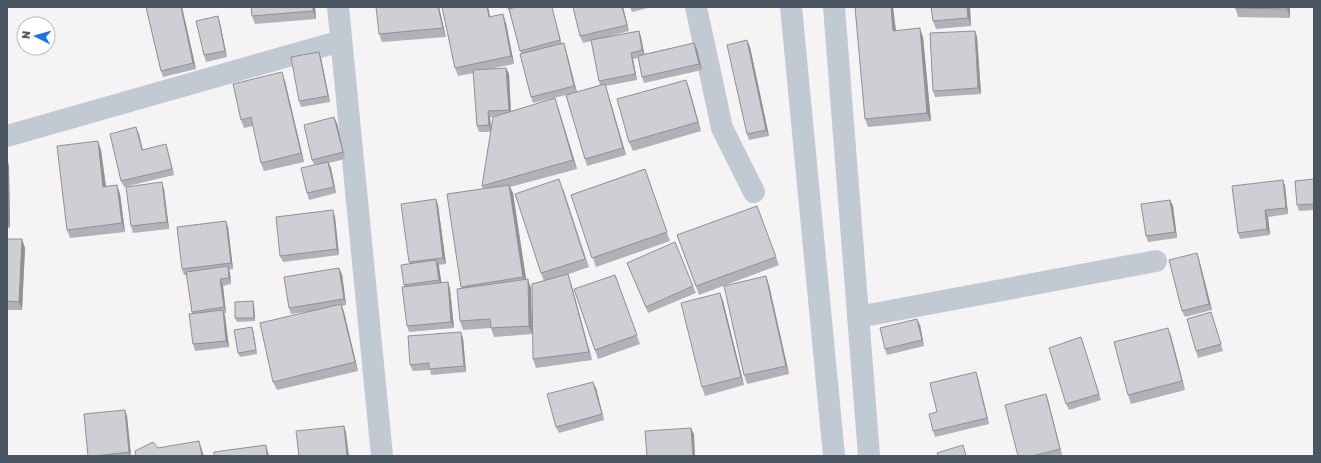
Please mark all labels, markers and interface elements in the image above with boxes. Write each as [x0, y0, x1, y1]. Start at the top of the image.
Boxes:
north arrow [16, 16, 56, 56]
text: N [20, 30, 33, 40]

